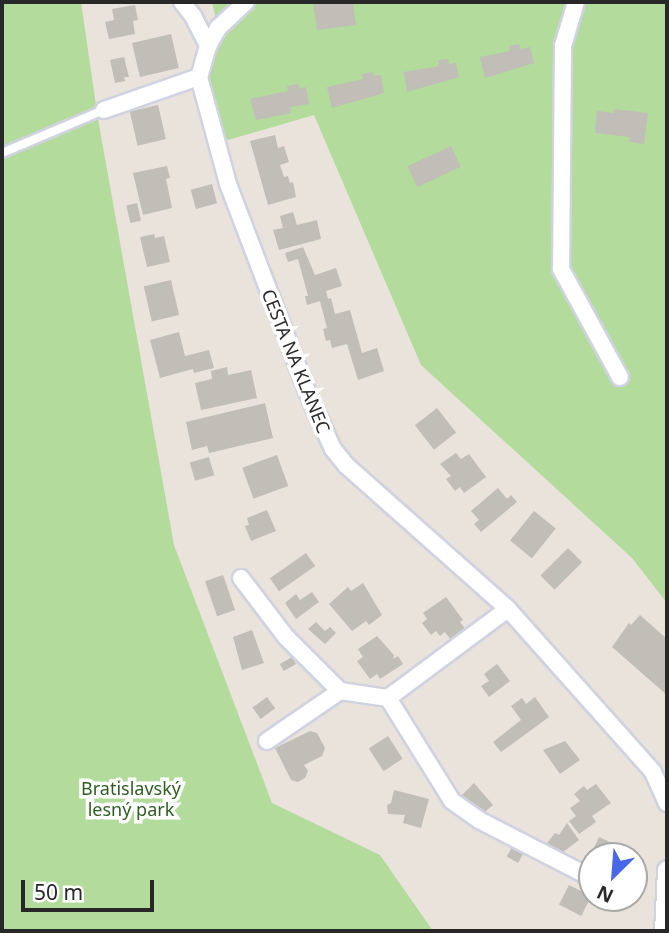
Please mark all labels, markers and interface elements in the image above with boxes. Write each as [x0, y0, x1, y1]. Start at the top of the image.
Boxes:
street label: CESTA NA KLANEC [257, 286, 335, 436]
park label: Bratislavský lesný park [81, 778, 181, 820]
north arrow [578, 842, 648, 912]
scale bar [24, 866, 158, 910]
text: 50 m [34, 878, 83, 906]
text: N [592, 879, 617, 909]

